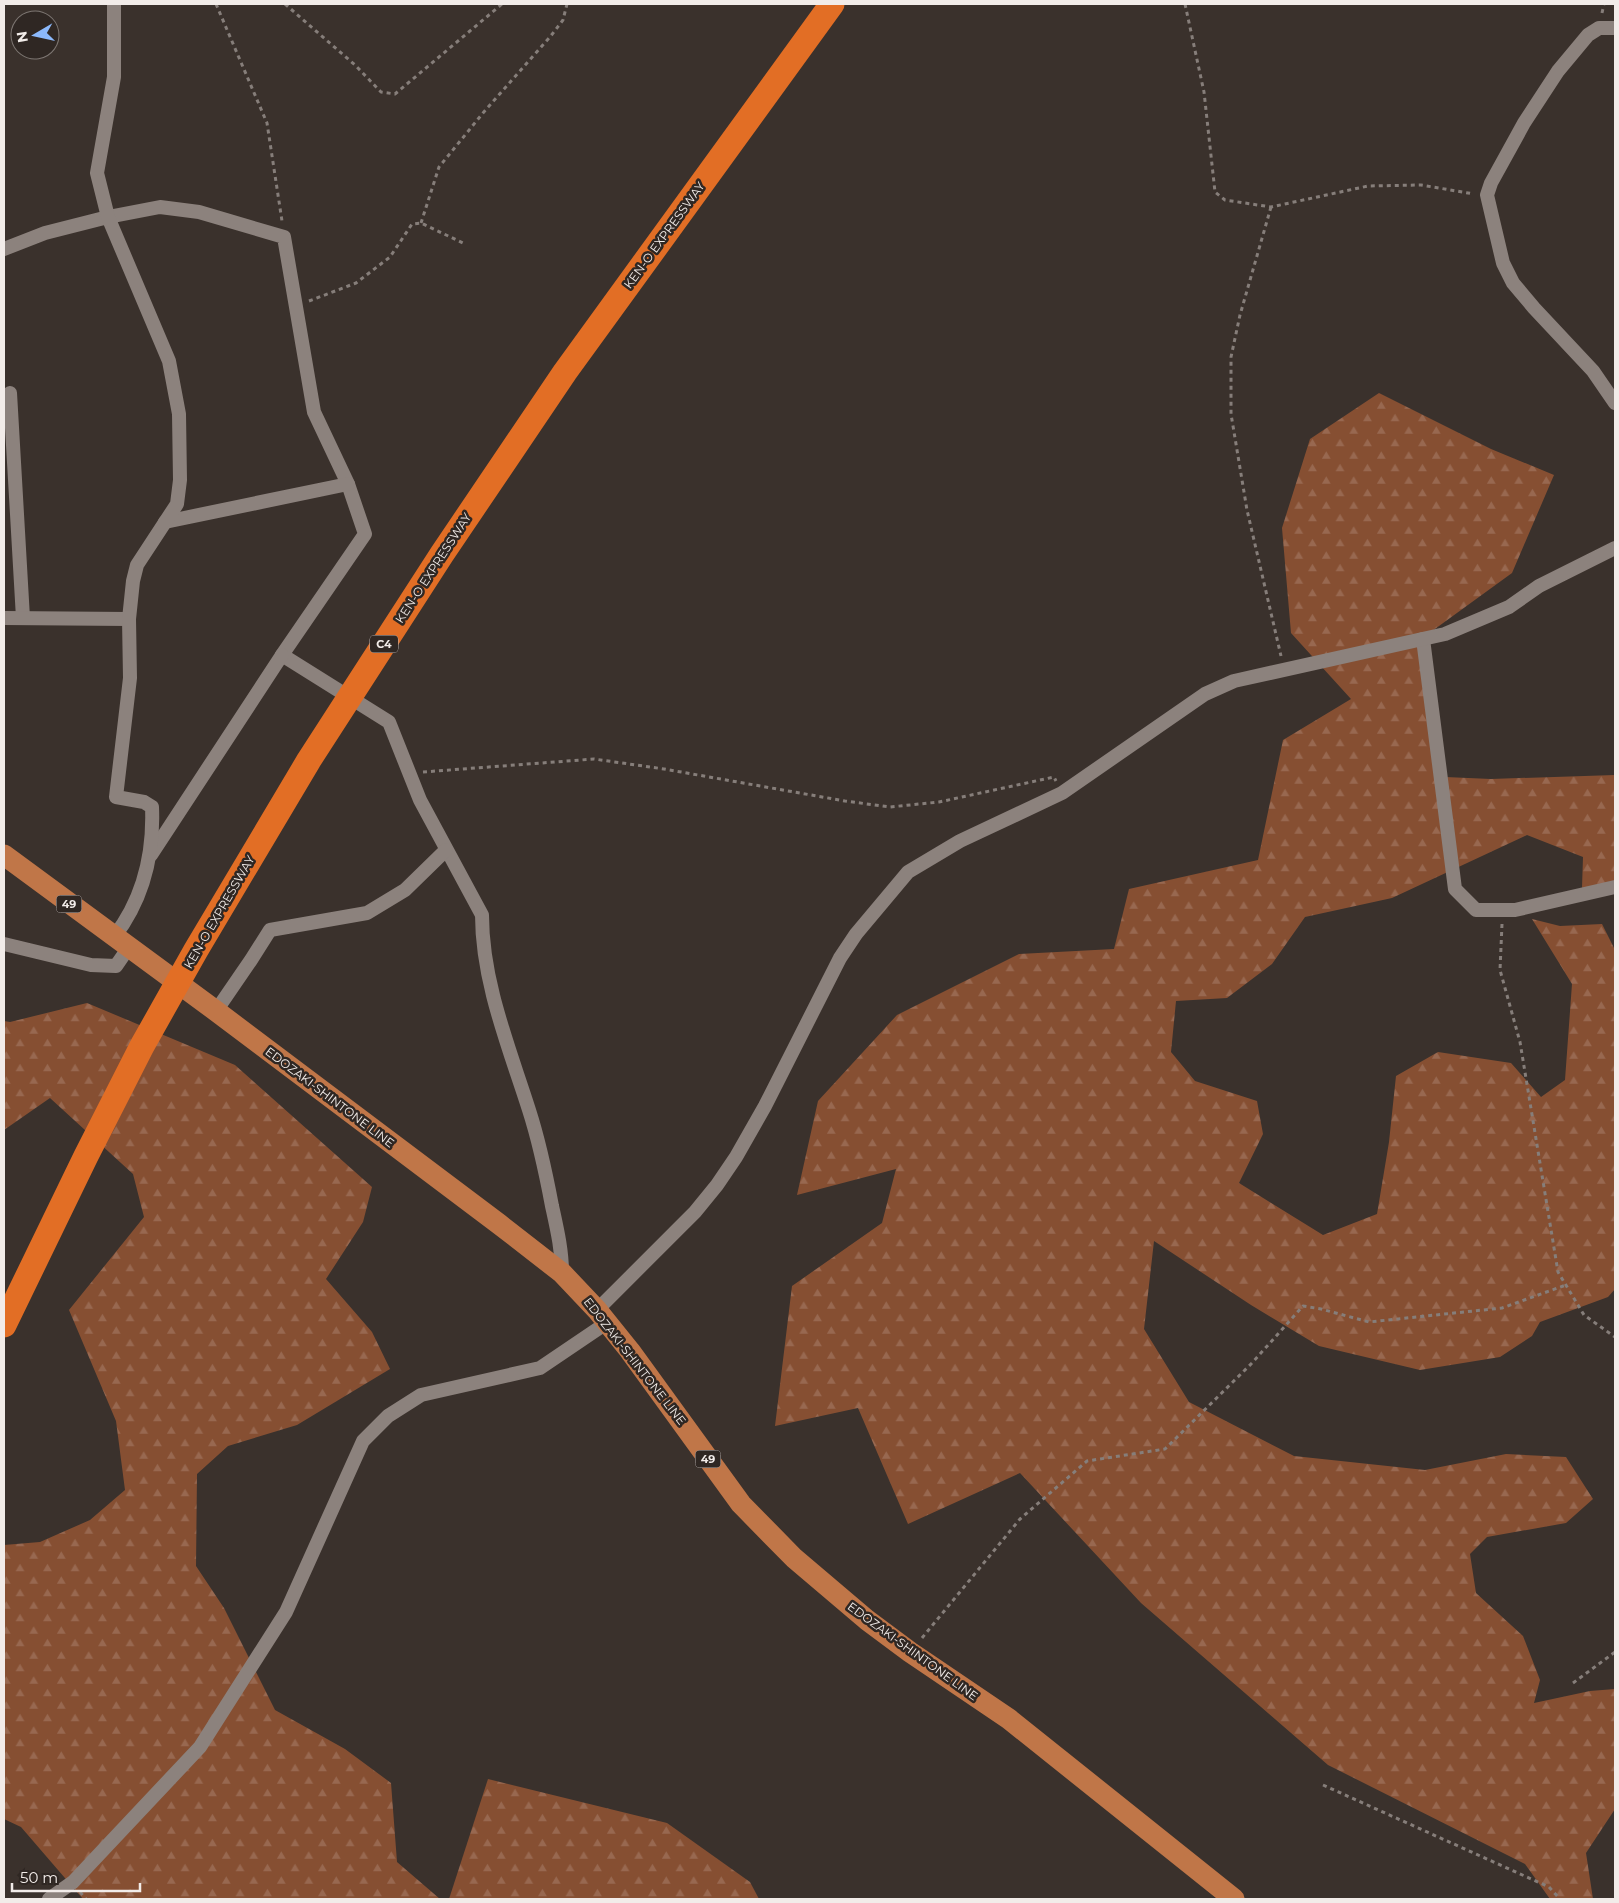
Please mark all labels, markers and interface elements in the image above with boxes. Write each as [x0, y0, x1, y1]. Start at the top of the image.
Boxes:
north arrow [10, 10, 60, 60]
text: N [12, 30, 32, 44]
street label: KEN-O EXPRESSWAY [620, 178, 708, 291]
street label: KEN-O EXPRESSWAY [392, 510, 474, 626]
road number: C4 [370, 636, 398, 652]
street label: KEN-O EXPRESSWAY [180, 852, 258, 971]
road number: 49 [56, 896, 82, 912]
street label: EDOZAKI-SHINTONE LINE [263, 1044, 397, 1150]
street label: EDOZAKI-SHINTONE LINE [581, 1294, 689, 1428]
road number: 49 [696, 1450, 720, 1468]
street label: EDOZAKI-SHINTONE LINE [845, 1599, 981, 1703]
scale bar [12, 1860, 140, 1892]
text: 50 m [20, 1868, 58, 1887]

